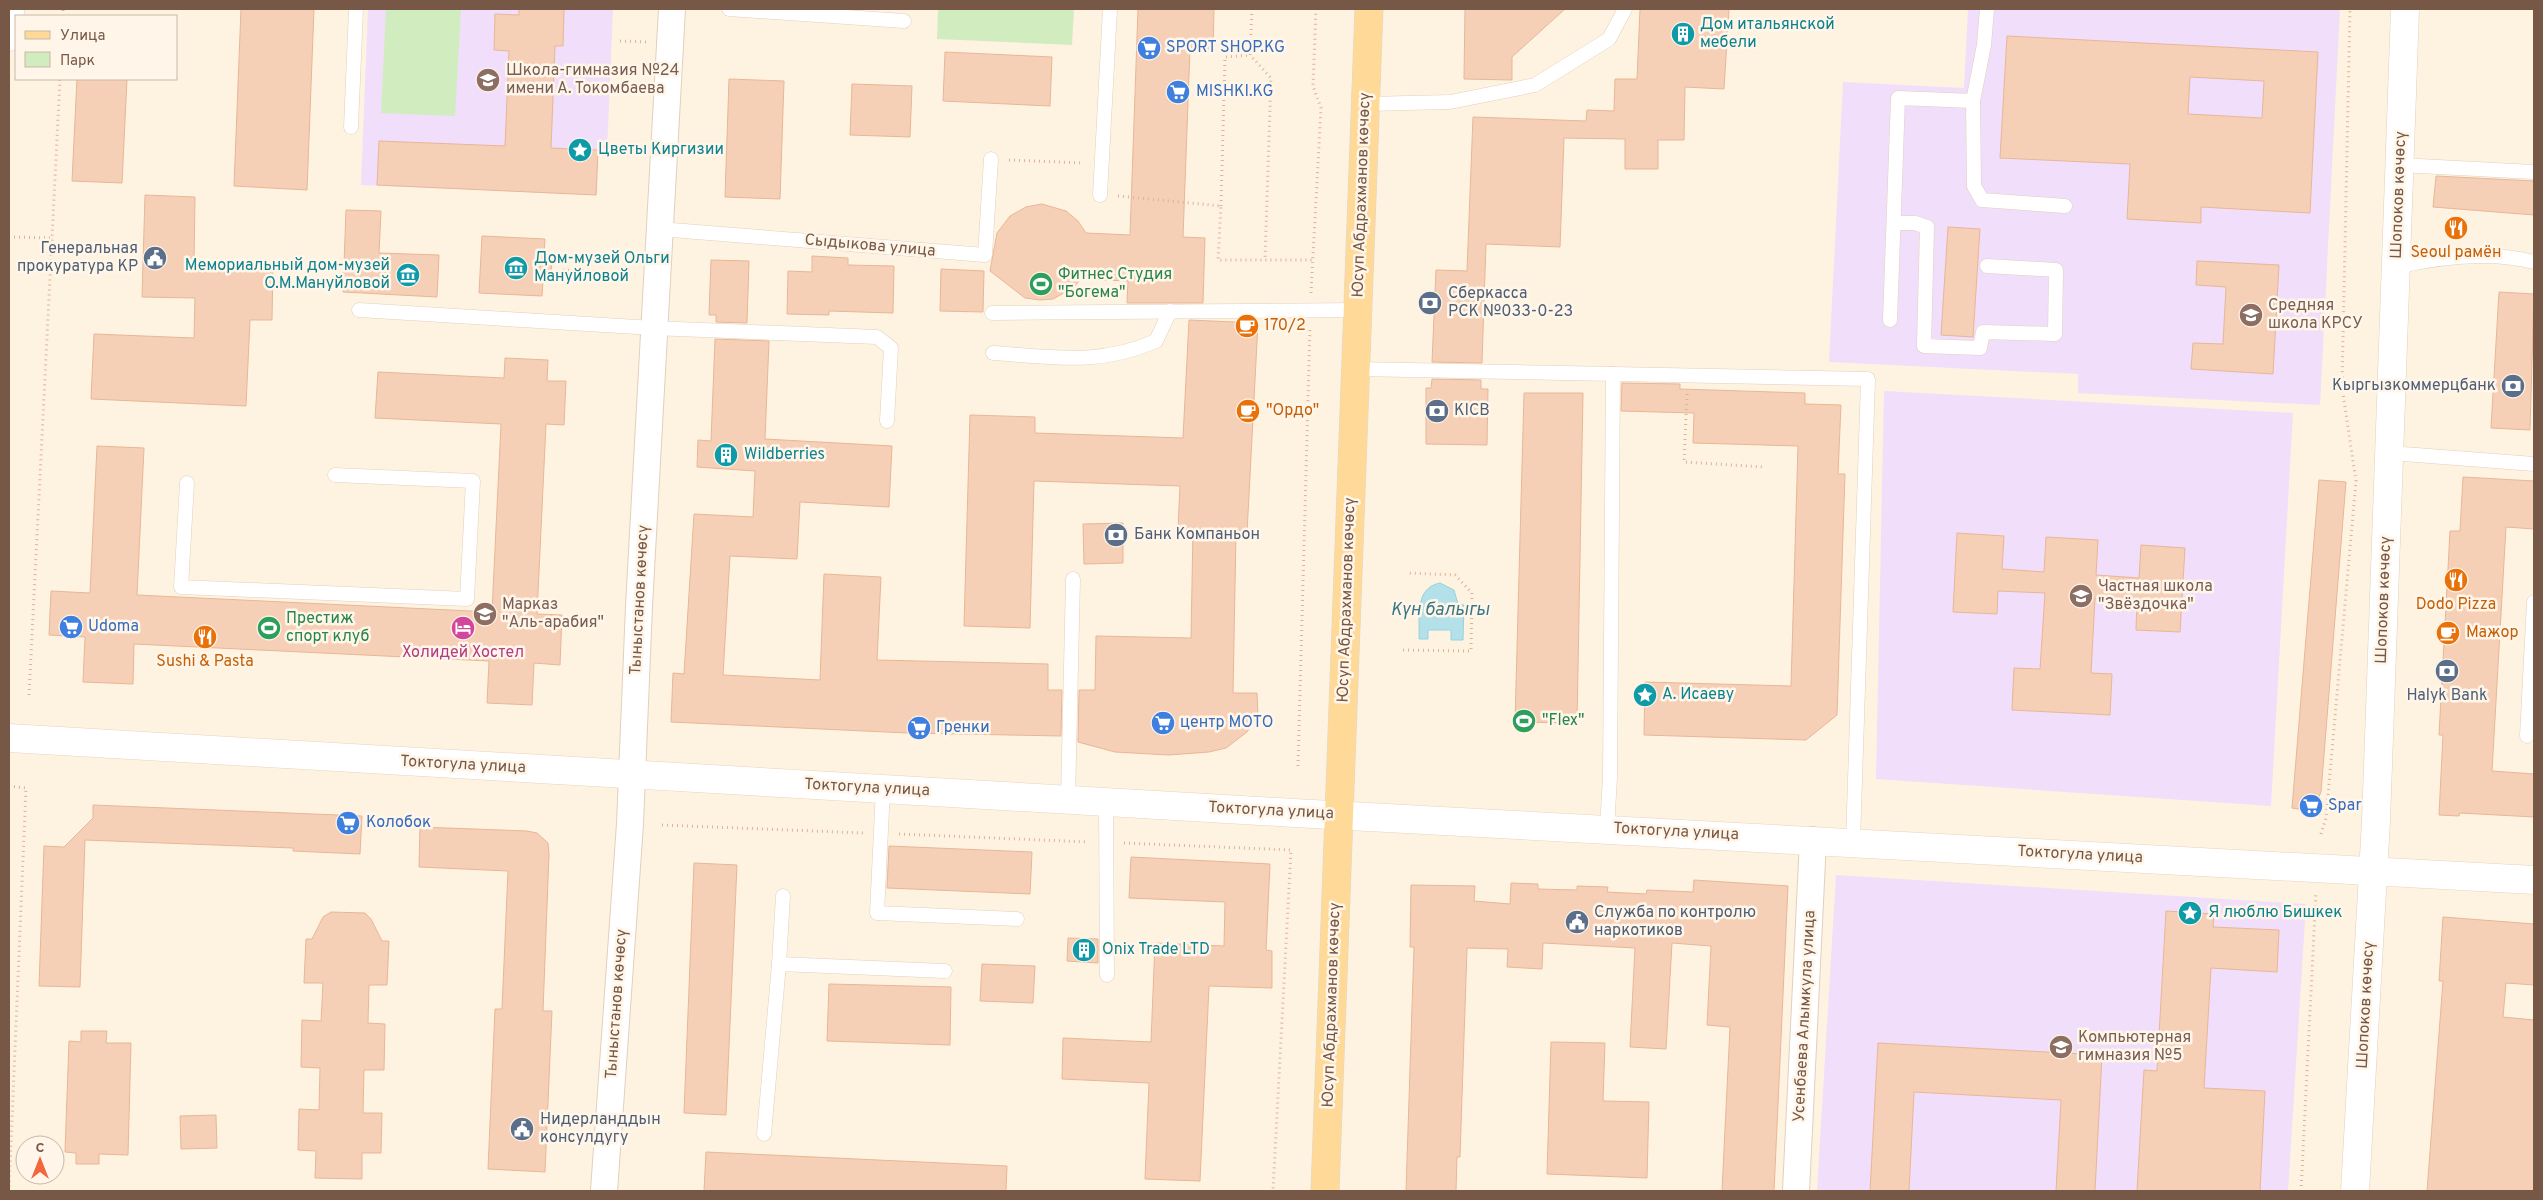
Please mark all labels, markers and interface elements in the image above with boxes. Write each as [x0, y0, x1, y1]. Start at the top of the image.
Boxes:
legend [15, 15, 178, 80]
place label: Дом итальянской мебели [1700, 15, 1835, 53]
building icon: Дом итальянской мебели [1670, 21, 1696, 47]
text: Улица [60, 27, 105, 46]
supermarket icon: SPORT SHOP.KG [1136, 35, 1162, 61]
place label: SPORT SHOP.KG [1166, 38, 1285, 58]
text: Парк [60, 52, 95, 71]
place label: Школа-гимназия №24 имени А. Токомбаева [506, 61, 679, 99]
school or university icon: Школа-гимназия №24 имени А. Токомбаева [475, 67, 501, 93]
supermarket icon: MISHKI.KG [1165, 79, 1191, 105]
place label: MISHKI.KG [1196, 82, 1274, 102]
street label: Юсуп Абдрахманов көчөсү [1348, 92, 1376, 298]
street label: Шопоков көчөсү [2387, 131, 2411, 259]
place icon: Цветы Киргизии [567, 137, 593, 163]
place label: Цветы Киргизии [598, 140, 724, 160]
restaurant icon: Seoul рамён [2443, 215, 2469, 241]
street label: Сыдыкова улица [804, 230, 936, 262]
place label: Генеральная прокуратура КР [17, 239, 138, 277]
place label: Seoul рамён [2411, 243, 2501, 263]
public building icon: Генеральная прокуратура КР [142, 245, 168, 271]
place label: Дом-музей Ольги Мануйловой [534, 249, 670, 287]
museum icon: Дом-музей Ольги Мануйловой [503, 255, 529, 281]
place label: Мемориальный дом-музей О.М.Мануйловой [185, 256, 390, 294]
museum icon: Мемориальный дом-музей О.М.Мануйловой [395, 262, 421, 288]
place label: Фитнес Студия "Богема" [1058, 265, 1172, 303]
sports icon: Фитнес Студия "Богема" [1028, 271, 1054, 297]
place label: Сберкасса РСК №033-0-23 [1448, 284, 1573, 322]
bank icon: Сберкасса РСК №033-0-23 [1417, 290, 1443, 316]
place label: Средняя школа КРСУ [2268, 296, 2363, 334]
school or university icon: Средняя школа КРСУ [2238, 302, 2264, 328]
cafe icon: 170/2 [1234, 313, 1260, 339]
place label: 170/2 [1264, 316, 1306, 336]
bank icon: Кыргызкоммерцбанк [2500, 373, 2526, 399]
place label: Кыргызкоммерцбанк [2332, 376, 2496, 396]
cafe icon: "Ордо" [1235, 398, 1261, 424]
bank icon: KICB [1424, 398, 1450, 424]
place label: "Ордо" [1266, 401, 1319, 421]
place label: KICB [1454, 401, 1490, 421]
building icon: Wildberries [713, 442, 739, 468]
place label: Wildberries [744, 445, 825, 465]
street label: Юсуп Абдрахманов көчөсү [1333, 497, 1361, 703]
bank icon: Банк Компаньон [1103, 522, 1129, 548]
street label: Тыныстанов көчөсү [626, 524, 654, 676]
place label: Банк Компаньон [1134, 525, 1260, 545]
street label: Шопоков көчөсү [2372, 536, 2396, 664]
restaurant icon: Dodo Pizza [2443, 567, 2469, 593]
place label: Частная школа "Звёздочка" [2098, 577, 2213, 615]
school or university icon: Частная школа "Звёздочка" [2068, 583, 2094, 609]
place label: Марказ "Аль-арабия" [502, 595, 604, 633]
place label: Dodo Pizza [2416, 595, 2496, 615]
water label: Күн балыгы [1391, 599, 1490, 622]
school or university icon: Марказ "Аль-арабия" [472, 601, 498, 627]
place label: Престиж спорт клуб [286, 609, 369, 647]
supermarket icon: Udoma [58, 614, 84, 640]
sports icon: Престиж спорт клуб [256, 615, 282, 641]
hotel icon: Холидей Хостел [450, 615, 476, 641]
place label: Udoma [88, 617, 139, 637]
cafe icon: Мажор [2435, 620, 2461, 646]
place label: Мажор [2466, 623, 2518, 643]
restaurant icon: Sushi & Pasta [192, 624, 218, 650]
place label: Холидей Хостел [402, 643, 524, 663]
place label: Sushi & Pasta [156, 652, 254, 672]
bank icon: Halyk Bank [2434, 658, 2460, 684]
place icon: А. Исаеву [1632, 682, 1658, 708]
place label: А. Исаеву [1662, 685, 1734, 705]
place label: Halyk Bank [2407, 686, 2487, 706]
sports icon: "Flex" [1511, 708, 1537, 734]
supermarket icon: центр МОТО [1150, 710, 1176, 736]
place label: "Flex" [1542, 711, 1584, 731]
place label: центр МОТО [1180, 713, 1273, 733]
supermarket icon: Гренки [906, 715, 932, 741]
place label: Гренки [936, 718, 990, 738]
street label: Токтогула улица [400, 752, 526, 778]
street label: Токтогула улица [804, 775, 930, 801]
supermarket icon: Spar [2298, 793, 2324, 819]
place label: Spar [2328, 796, 2362, 816]
street label: Токтогула улица [1208, 798, 1334, 824]
supermarket icon: Колобок [335, 810, 361, 836]
place label: Колобок [366, 813, 431, 833]
street label: Токтогула улица [1613, 819, 1739, 845]
street label: Токтогула улица [2017, 842, 2143, 868]
place icon: Я люблю Бишкек [2177, 900, 2203, 926]
street label: Юсуп Абдрахманов көчөсү [1318, 902, 1346, 1108]
place label: Служба по контролю наркотиков [1594, 903, 1756, 941]
place label: Я люблю Бишкек [2208, 903, 2342, 923]
public building icon: Служба по контролю наркотиков [1564, 909, 1590, 935]
street label: Усенбаева Алымкула улица [1789, 910, 1821, 1122]
street label: Тыныстанов көчөсү [602, 928, 632, 1080]
building icon: Onix Trade LTD [1071, 937, 1097, 963]
place label: Onix Trade LTD [1102, 940, 1210, 960]
street label: Шопоков көчөсү [2353, 941, 2379, 1069]
place label: Компьютерная гимназия №5 [2078, 1028, 2191, 1066]
school or university icon: Компьютерная гимназия №5 [2048, 1034, 2074, 1060]
place label: Нидерланддын консулдугу [540, 1110, 661, 1148]
public building icon: Нидерланддын консулдугу [509, 1116, 535, 1142]
north arrow [15, 1135, 65, 1185]
text: С [36, 1140, 45, 1157]

